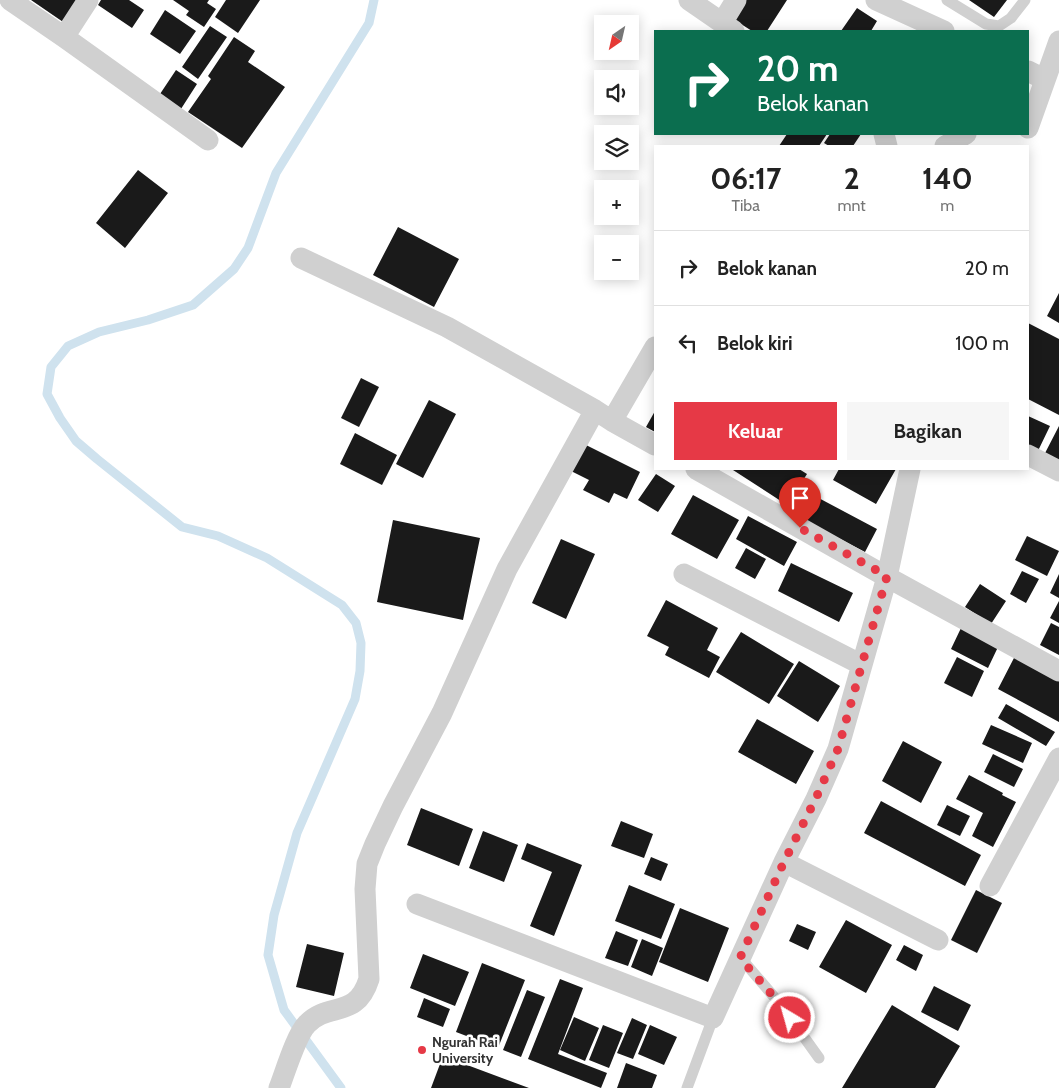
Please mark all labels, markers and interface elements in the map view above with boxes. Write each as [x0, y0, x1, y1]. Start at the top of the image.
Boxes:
north arrow [594, 15, 639, 60]
map controls [594, 15, 639, 280]
text: 20 m [757, 47, 839, 90]
icon: right [674, 50, 739, 115]
button: sound [594, 70, 639, 115]
text: Belok kanan [757, 90, 869, 117]
button: layers [594, 125, 639, 170]
text: 06:17 [710, 160, 781, 197]
text: 2 [844, 160, 860, 197]
text: 140 [922, 160, 973, 197]
button: + [594, 180, 639, 225]
text: Tiba [732, 196, 760, 215]
text: mnt [837, 196, 866, 215]
text: m [940, 196, 954, 215]
button: − [594, 235, 639, 280]
icon: right [674, 254, 702, 282]
text: Belok kanan [717, 257, 817, 280]
text: 20 m [965, 257, 1009, 280]
icon: left [674, 329, 702, 357]
text: Belok kiri [717, 332, 793, 355]
text: 100 m [955, 332, 1009, 355]
button: Keluar [674, 402, 837, 460]
button: Bagikan [847, 402, 1009, 460]
pin [779, 477, 821, 528]
icon: arrive [786, 484, 814, 512]
position arrow [763, 991, 815, 1043]
place label: Ngurah Rai University [432, 1033, 498, 1067]
marker: Ngurah Rai University [416, 1044, 428, 1056]

